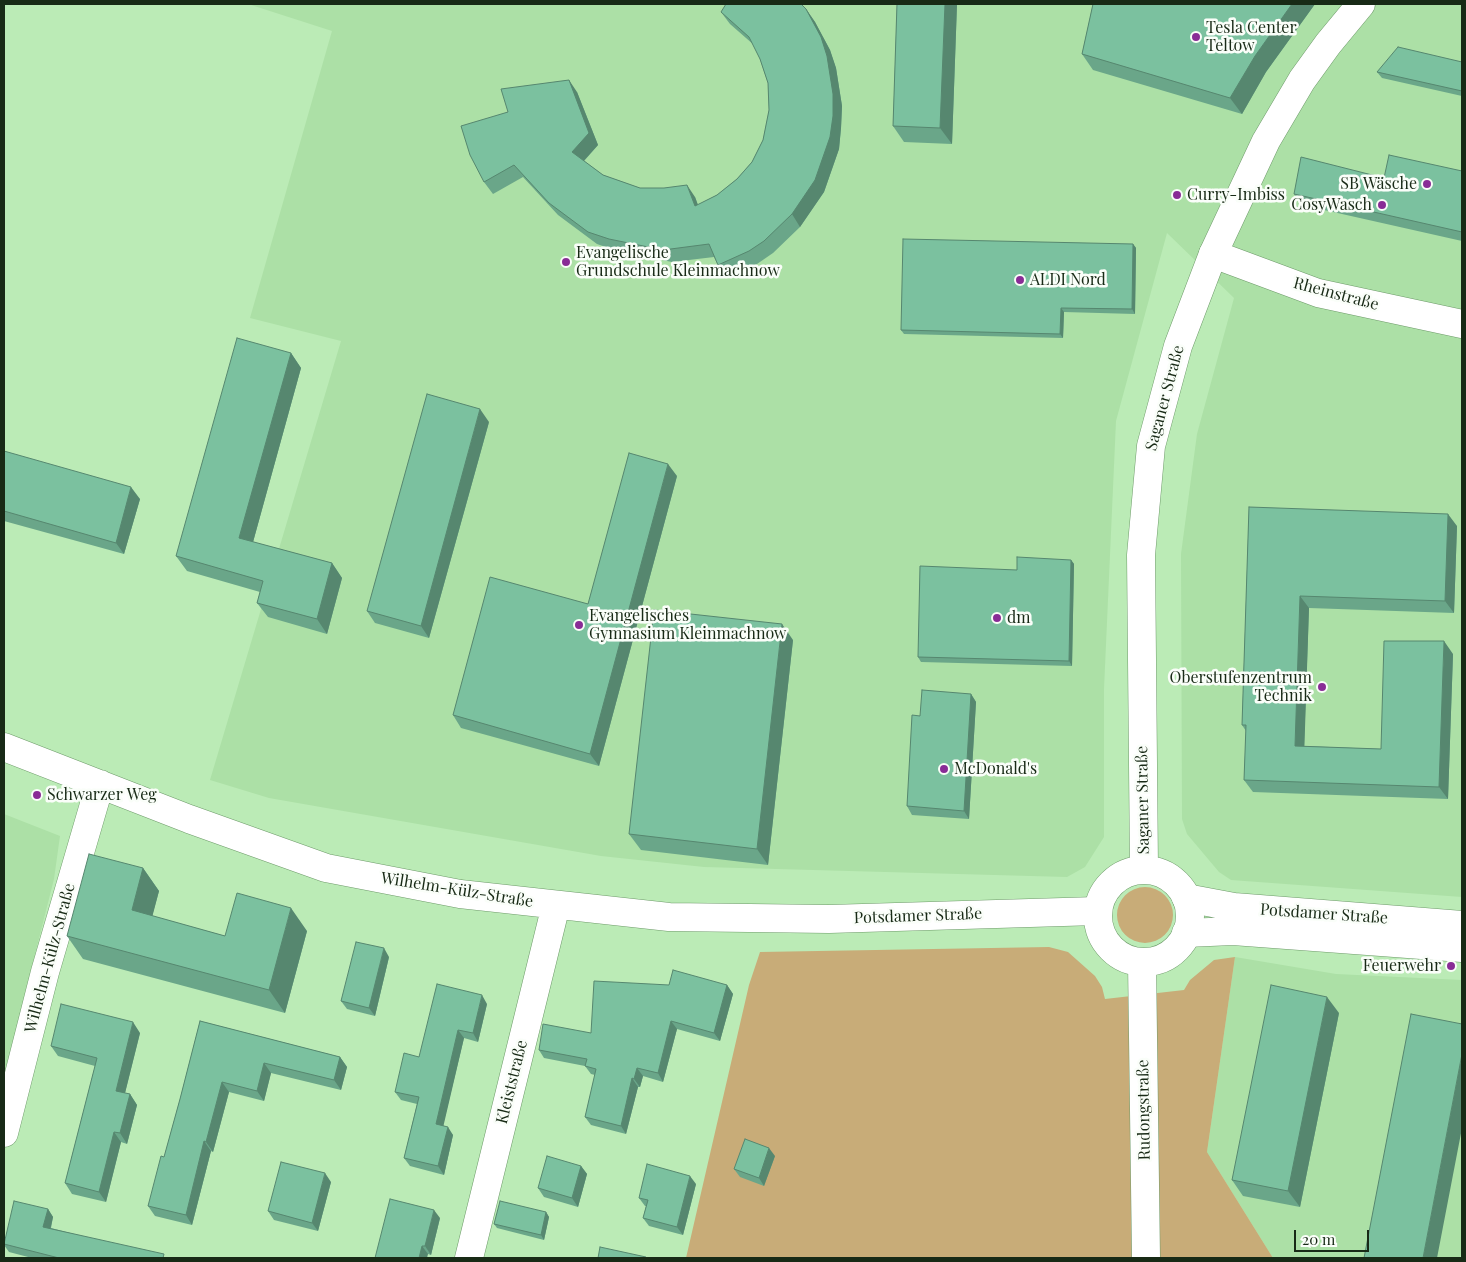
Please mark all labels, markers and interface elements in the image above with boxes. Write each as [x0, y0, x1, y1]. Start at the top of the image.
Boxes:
place label: Tesla Center Teltow [1206, 18, 1297, 56]
marker: Tesla Center Teltow [1190, 31, 1202, 43]
place label: SB Wäsche [1340, 174, 1417, 194]
marker: SB Wäsche [1421, 178, 1433, 190]
place label: Curry-Imbiss [1187, 185, 1285, 205]
marker: Curry-Imbiss [1171, 189, 1183, 201]
place label: CosyWasch [1291, 195, 1372, 215]
marker: CosyWasch [1376, 199, 1388, 211]
place label: Evangelische Grundschule Kleinmachnow [576, 243, 780, 281]
marker: Evangelische Grundschule Kleinmachnow [560, 256, 572, 268]
place label: ALDI Nord [1030, 270, 1106, 290]
street label: Rheinstraße [1291, 273, 1381, 315]
marker: ALDI Nord [1014, 274, 1026, 286]
street label: Saganer Straße [1142, 343, 1188, 453]
place label: Evangelisches Gymnasium Kleinmachnow [589, 606, 786, 644]
place label: dm [1007, 608, 1031, 628]
marker: dm [991, 612, 1003, 624]
marker: Evangelisches Gymnasium Kleinmachnow [573, 619, 585, 631]
place label: Oberstufenzentrum Technik [1170, 668, 1312, 706]
marker: Oberstufenzentrum Technik [1316, 681, 1328, 693]
street label: Saganer Straße [1132, 746, 1154, 854]
place label: McDonald's [954, 759, 1037, 779]
marker: McDonald's [938, 763, 950, 775]
place label: Schwarzer Weg [47, 785, 157, 805]
marker: Schwarzer Weg [31, 789, 43, 801]
street label: Wilhelm-Külz-Straße [379, 868, 535, 912]
street label: Wilhelm-Külz-Straße [21, 881, 79, 1035]
street label: Potsdamer Straße [1259, 900, 1389, 928]
street label: Potsdamer Straße [854, 904, 982, 928]
place label: Feuerwehr [1363, 956, 1441, 976]
marker: Feuerwehr [1445, 960, 1457, 972]
street label: Kleiststraße [492, 1038, 532, 1126]
street label: Rudongstraße [1134, 1059, 1154, 1161]
scale bar [1296, 1220, 1371, 1252]
text: 20 m [1302, 1229, 1335, 1249]

